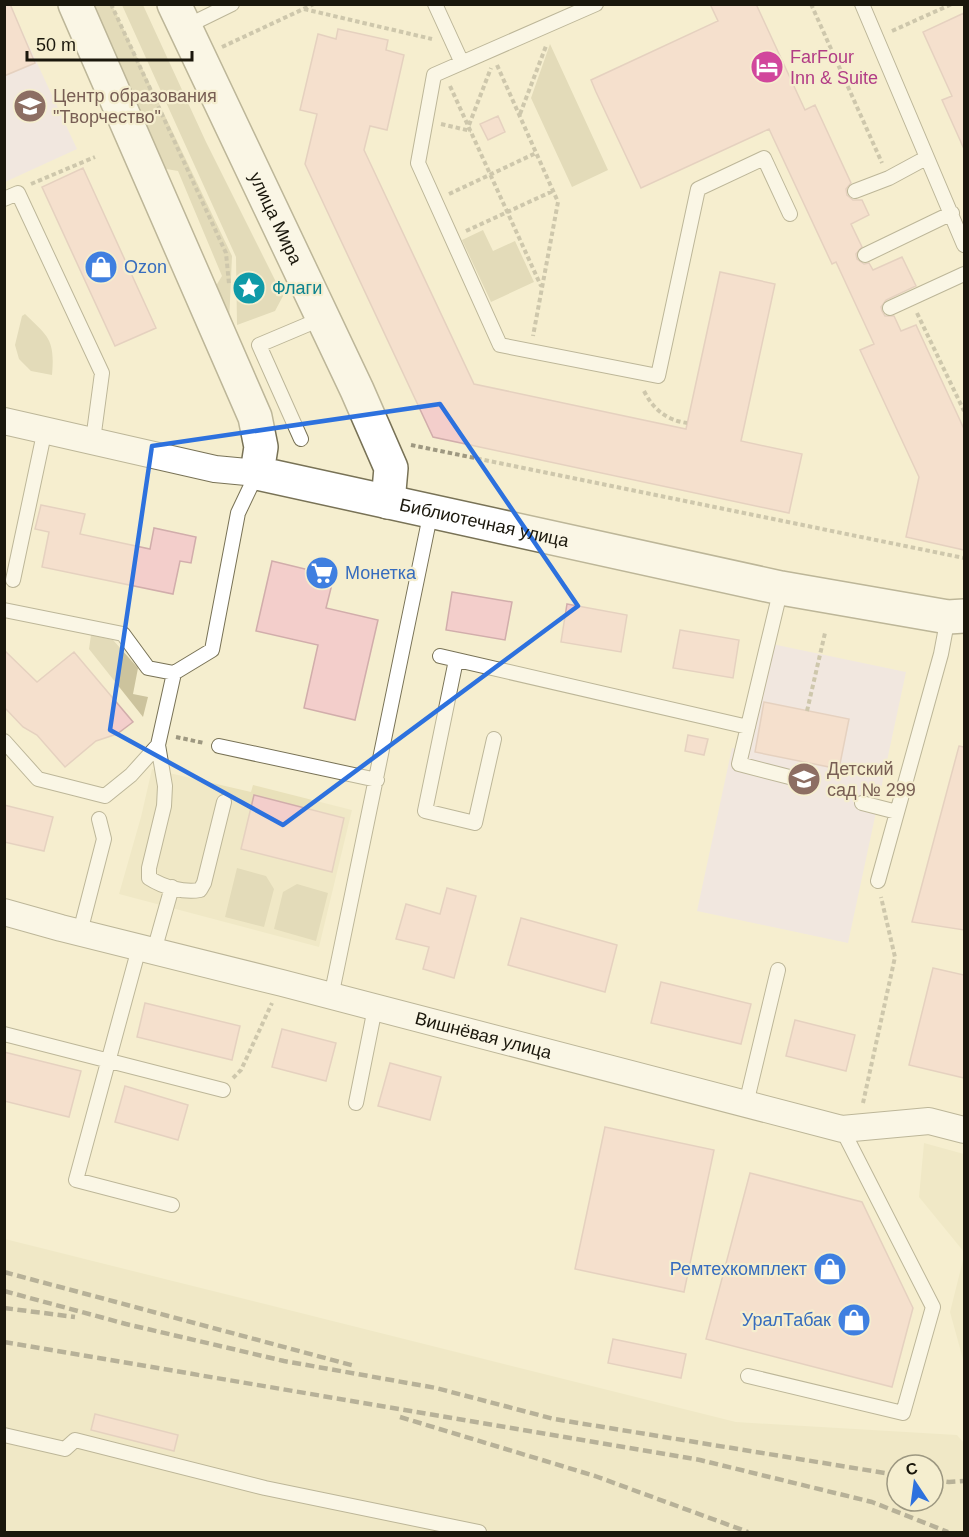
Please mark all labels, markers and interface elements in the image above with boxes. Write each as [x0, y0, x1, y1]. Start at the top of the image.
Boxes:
scale bar [27, 24, 192, 62]
text: 50 m [36, 35, 76, 55]
place label: FarFour Inn & Suite [790, 47, 878, 88]
hotel icon: FarFour Inn & Suite [749, 49, 785, 85]
place label: Центр образования "Творчество" [53, 86, 217, 127]
school or university icon: Центр образования "Творчество" [12, 88, 48, 124]
street label: улица Мира [245, 169, 306, 268]
shop icon: Ozon [83, 249, 119, 285]
place label: Ozon [124, 257, 167, 277]
place icon: Флаги [231, 270, 267, 306]
place label: Флаги [272, 278, 322, 298]
street label: Библиотечная улица [398, 495, 572, 551]
supermarket icon: Монетка [304, 555, 340, 591]
place label: Монетка [345, 563, 417, 583]
place label: Детский сад № 299 [827, 759, 916, 800]
school or university icon: Детский сад № 299 [786, 761, 822, 797]
street label: Вишнёвая улица [413, 1008, 555, 1063]
shop icon: Ремтехкомплект [812, 1251, 848, 1287]
place label: Ремтехкомплект [670, 1259, 807, 1279]
shop icon: УралТабак [836, 1302, 872, 1338]
place label: УралТабак [742, 1310, 831, 1330]
north arrow [885, 1453, 945, 1513]
text: С [904, 1459, 920, 1478]

